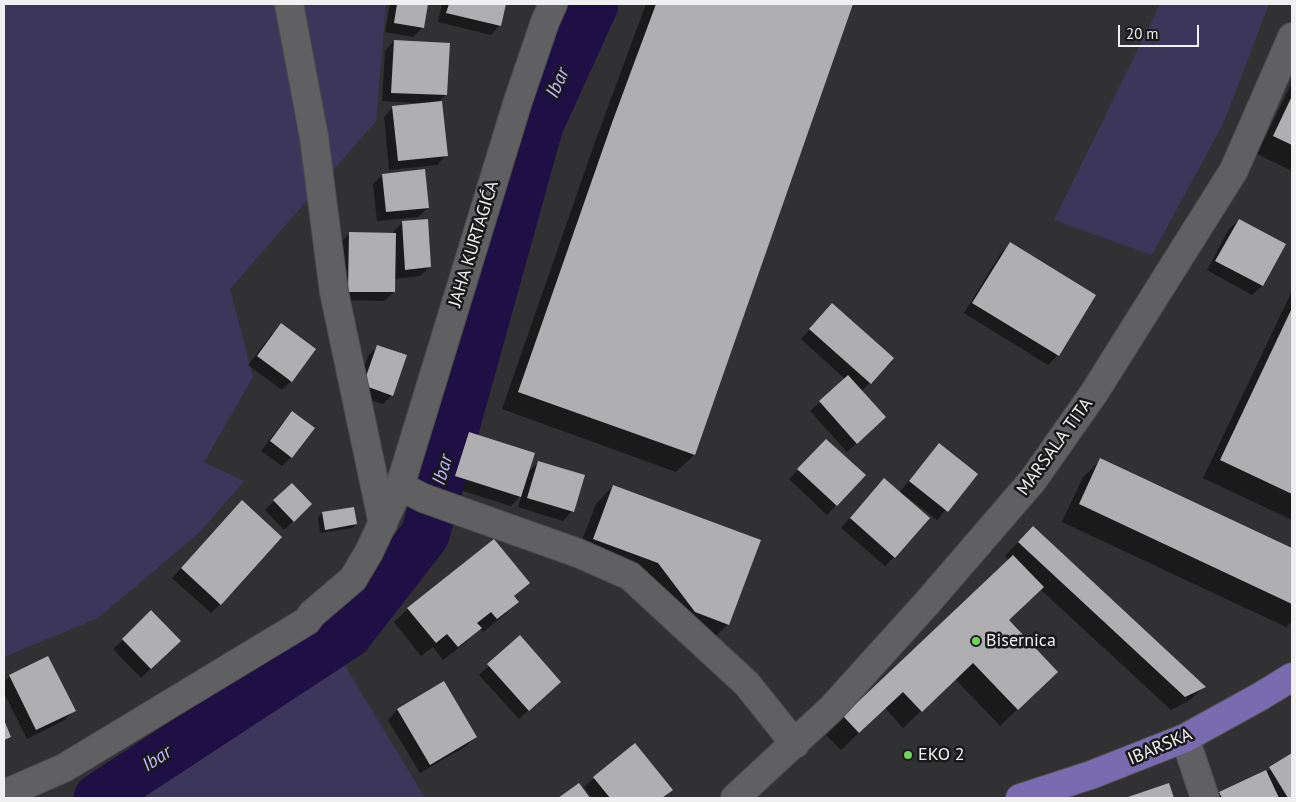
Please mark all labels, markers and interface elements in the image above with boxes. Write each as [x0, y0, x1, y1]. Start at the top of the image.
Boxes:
scale bar [1121, 15, 1202, 47]
text: 20 m [1126, 24, 1159, 43]
water label: Ibar [541, 64, 575, 102]
street label: JAHA KURTAGIĆA [445, 178, 503, 310]
street label: MARSALA TITA [1013, 394, 1097, 500]
water label: Ibar [428, 452, 458, 488]
place label: Bisernica [986, 630, 1056, 652]
marker: Bisernica [970, 635, 982, 647]
street label: IBARSKA [1125, 724, 1195, 770]
water label: Ibar [138, 741, 176, 777]
place label: EKO 2 [918, 744, 965, 766]
marker: EKO 2 [902, 749, 914, 761]

